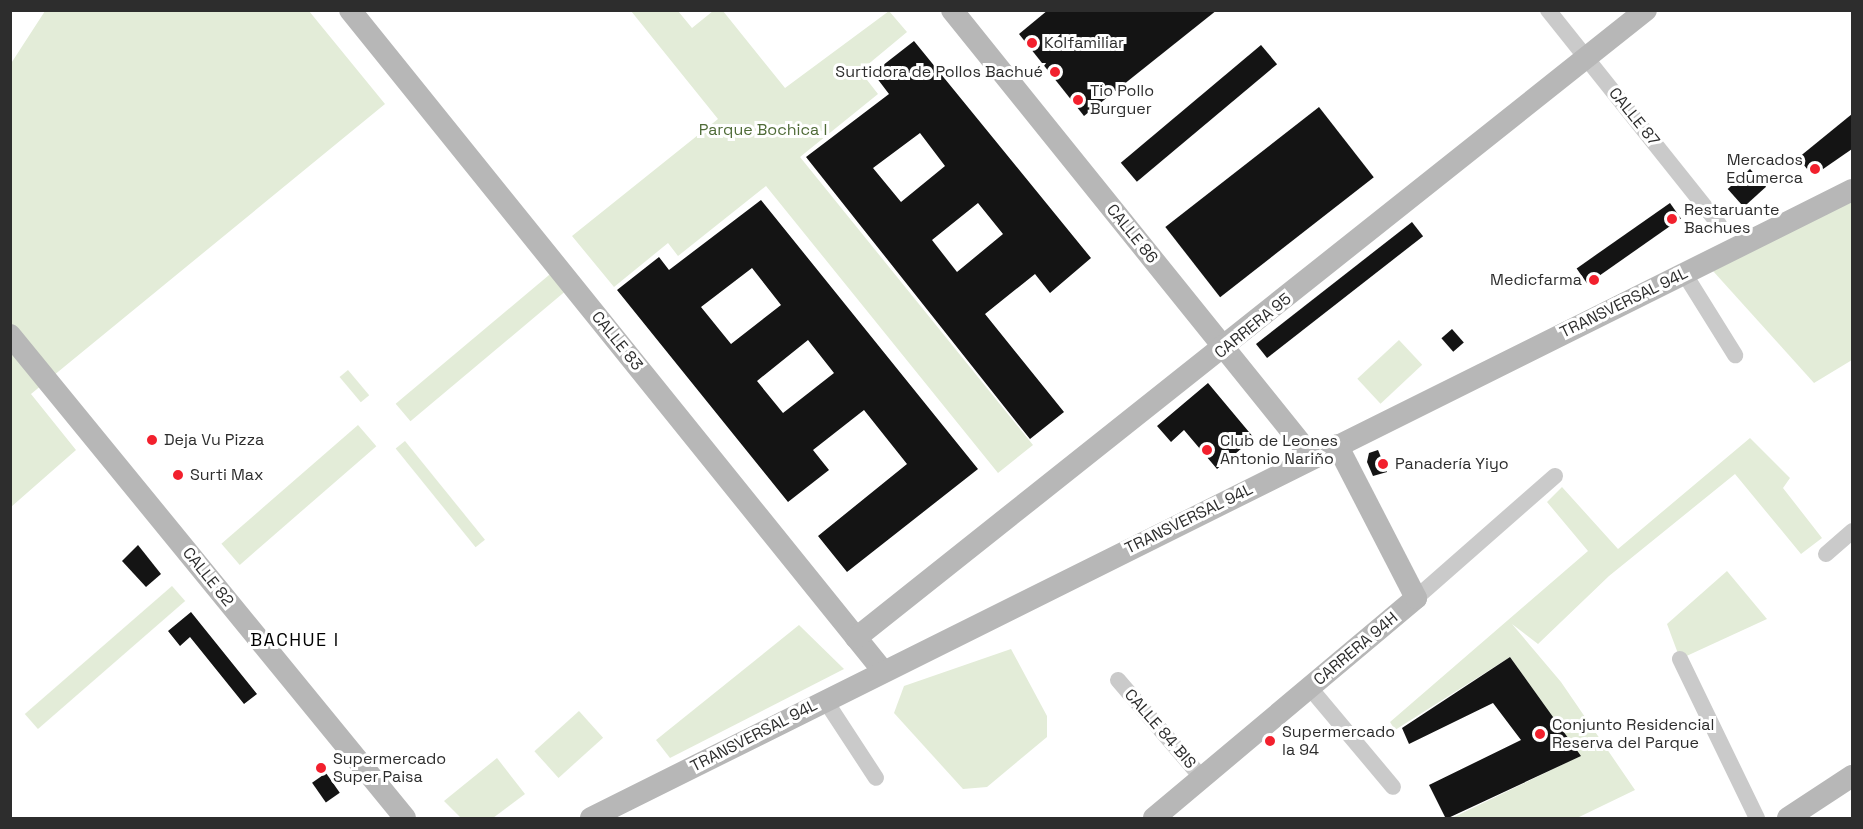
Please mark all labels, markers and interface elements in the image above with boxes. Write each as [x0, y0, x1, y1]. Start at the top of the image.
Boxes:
place label: Kolfamiliar [1044, 33, 1124, 53]
marker: Kolfamiliar [1025, 36, 1039, 50]
place label: Surtidora de Pollos Bachué [835, 62, 1043, 82]
marker: Surtidora de Pollos Bachué [1048, 65, 1062, 79]
place label: Tio Pollo Burguer [1090, 81, 1154, 119]
street label: CALLE 87 [1605, 84, 1663, 150]
marker: Tio Pollo Burguer [1071, 93, 1085, 107]
park label: Parque Bochica I [699, 120, 827, 140]
place label: Mercados Edumerca [1726, 150, 1803, 188]
marker: Mercados Edumerca [1808, 162, 1822, 176]
place label: Restaruante Bachues [1684, 200, 1779, 238]
street label: CALLE 86 [1102, 201, 1162, 267]
marker: Restaruante Bachues [1665, 212, 1679, 226]
street label: TRANSVERSAL 94L [1557, 264, 1691, 342]
place label: Medicfarma [1490, 270, 1582, 290]
marker: Medicfarma [1587, 273, 1601, 287]
street label: CARRERA 95 [1211, 289, 1295, 363]
street label: CALLE 83 [587, 308, 647, 374]
place label: Deja Vu Pizza [164, 430, 264, 450]
place label: Club de Leones Antonio Nariño [1220, 431, 1338, 469]
marker: Deja Vu Pizza [145, 433, 159, 447]
marker: Club de Leones Antonio Nariño [1198, 441, 1216, 459]
place label: Panadería Yiyo [1395, 454, 1509, 474]
marker: Panadería Yiyo [1376, 457, 1390, 471]
place label: Surti Max [190, 465, 264, 485]
marker: Surti Max [171, 468, 185, 482]
street label: TRANSVERSAL 94L [1122, 480, 1256, 558]
street label: CALLE 82 [178, 544, 238, 610]
street label: CARRERA 94H [1310, 608, 1402, 690]
district label: BACHUE I [250, 629, 340, 651]
street label: CALLE 84 BIS [1120, 685, 1200, 773]
street label: TRANSVERSAL 94L [687, 696, 821, 776]
place label: Conjunto Residencial Reserva del Parque [1552, 715, 1714, 753]
place label: Supermercado la 94 [1282, 722, 1395, 760]
marker: Conjunto Residencial Reserva del Parque [1533, 727, 1547, 741]
marker: Supermercado la 94 [1263, 734, 1277, 748]
place label: Supermercado Super Paisa [333, 749, 446, 787]
marker: Supermercado Super Paisa [314, 761, 328, 775]

